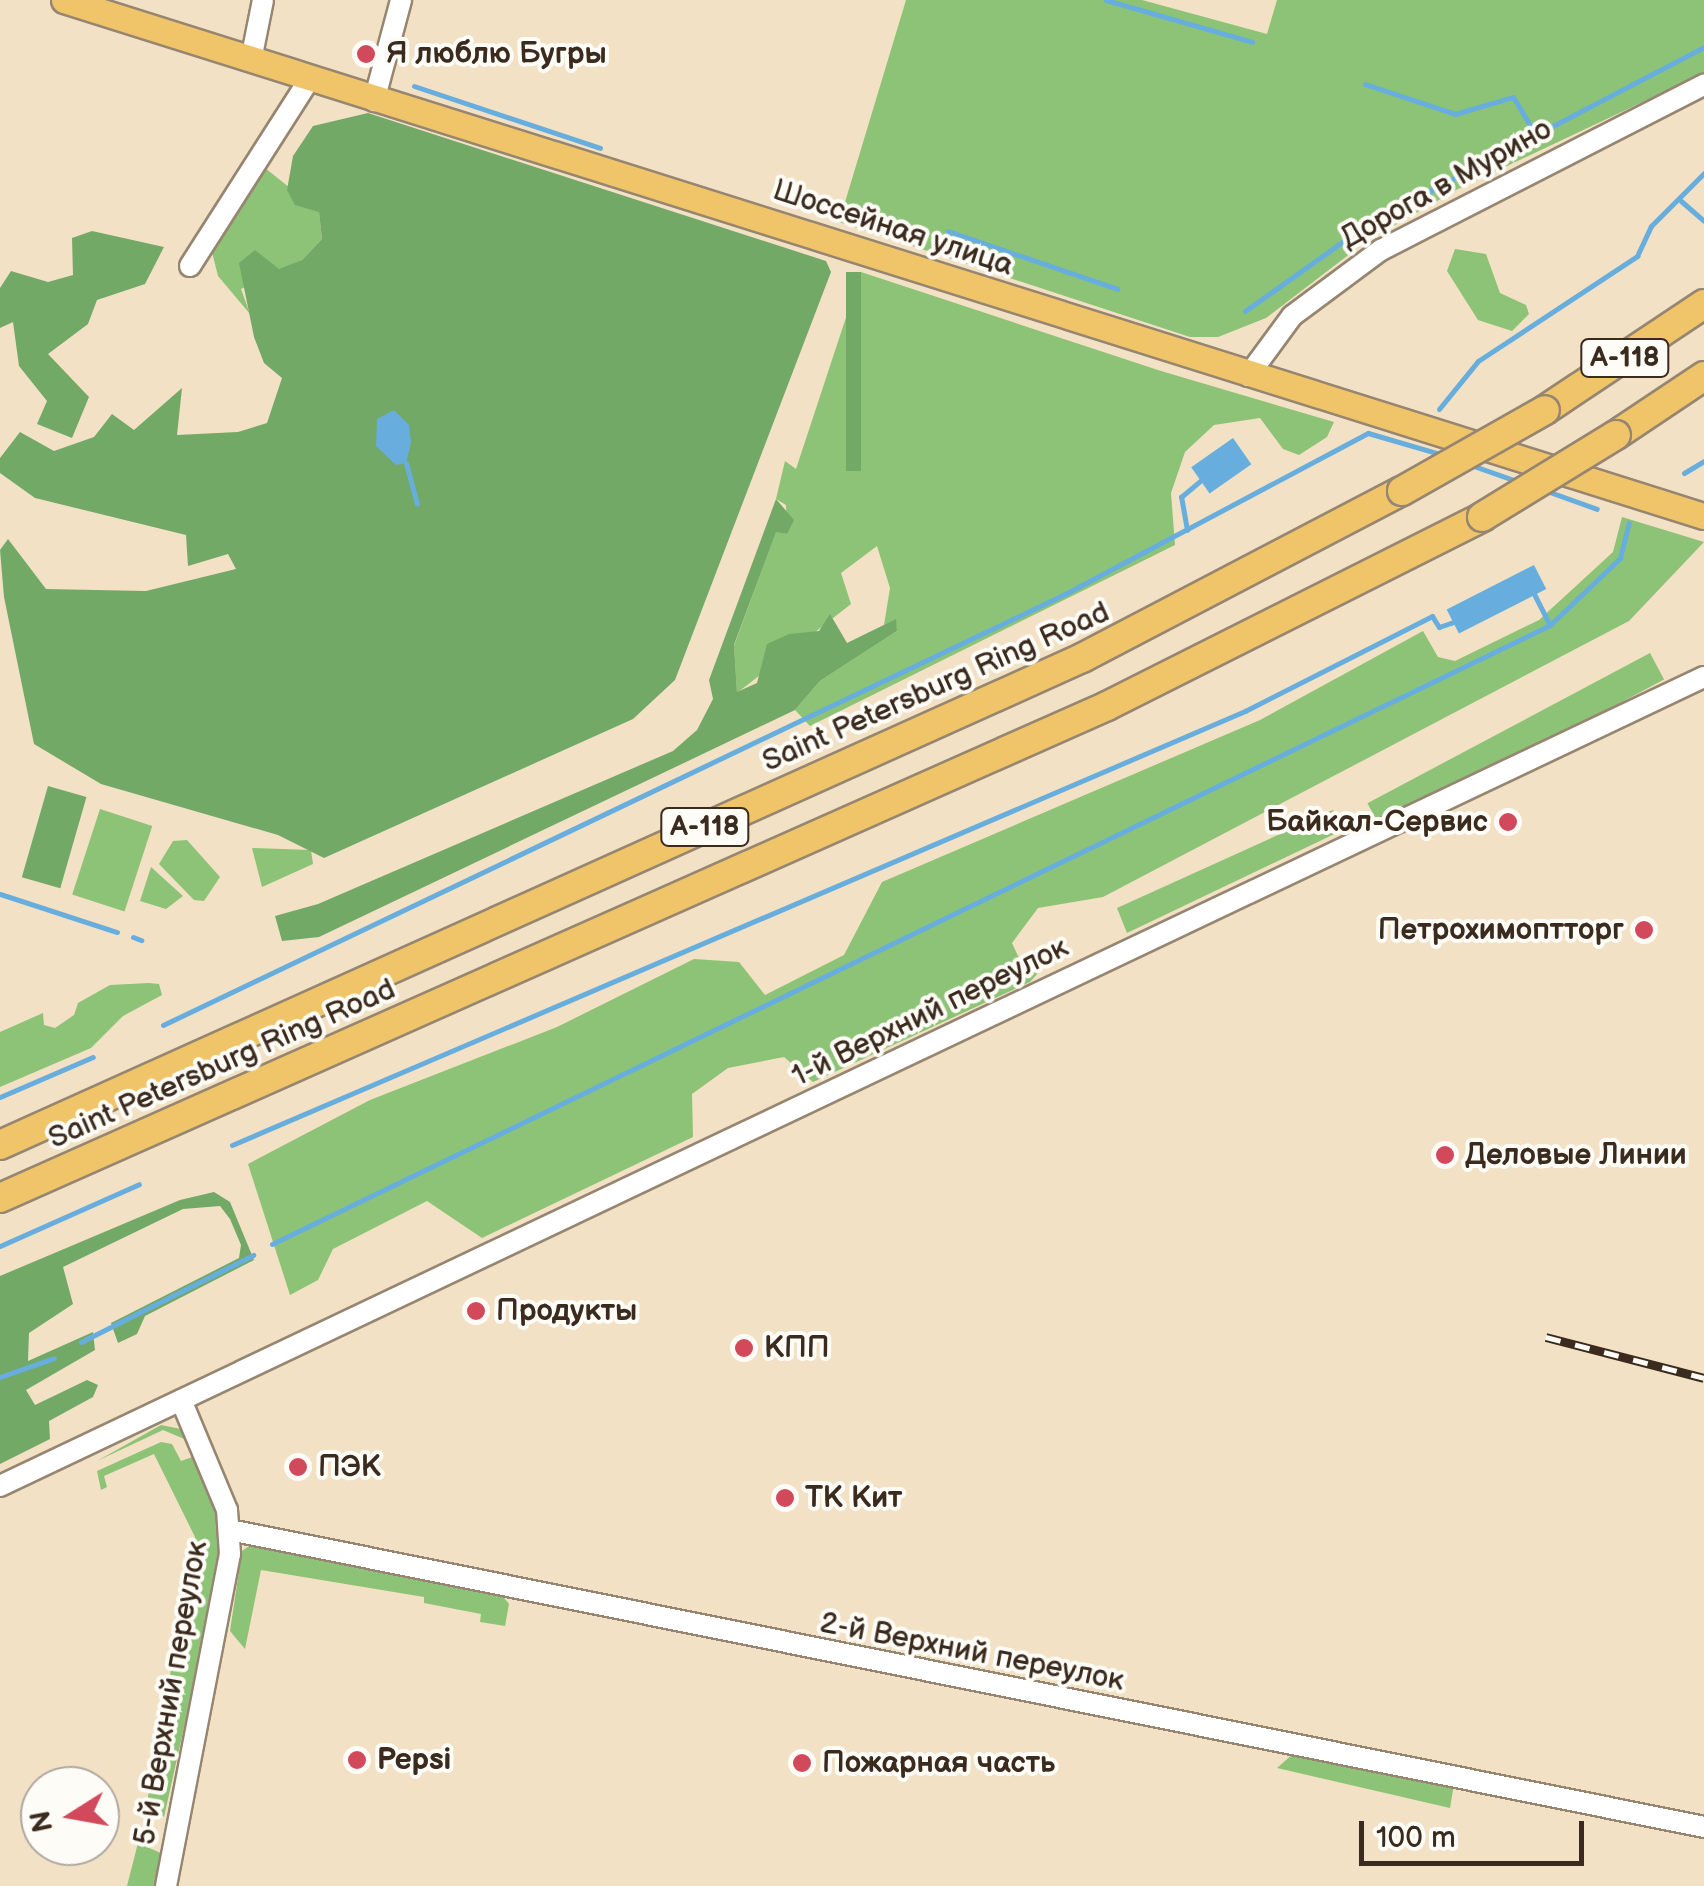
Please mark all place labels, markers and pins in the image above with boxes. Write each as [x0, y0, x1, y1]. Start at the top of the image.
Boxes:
place label: Я люблю Бугры [386, 36, 607, 72]
marker: Я люблю Бугры [355, 43, 377, 65]
place label: Байкал-Сервис [1266, 804, 1488, 840]
marker: Байкал-Сервис [1497, 811, 1519, 833]
place label: Петрохимоптторг [1378, 912, 1624, 948]
marker: Петрохимоптторг [1633, 919, 1655, 941]
place label: Деловые Линии [1465, 1137, 1687, 1173]
marker: Деловые Линии [1434, 1144, 1456, 1166]
place label: Продукты [496, 1293, 637, 1329]
marker: Продукты [465, 1300, 487, 1322]
place label: КПП [764, 1330, 830, 1366]
marker: КПП [733, 1337, 755, 1359]
place label: ПЭК [318, 1449, 381, 1485]
marker: ПЭК [287, 1456, 309, 1478]
place label: ТК Кит [805, 1480, 902, 1516]
marker: ТК Кит [774, 1487, 796, 1509]
place label: Pepsi [377, 1742, 451, 1778]
place label: Пожарная часть [822, 1745, 1055, 1781]
marker: Pepsi [346, 1749, 368, 1771]
marker: Пожарная часть [791, 1752, 813, 1774]

